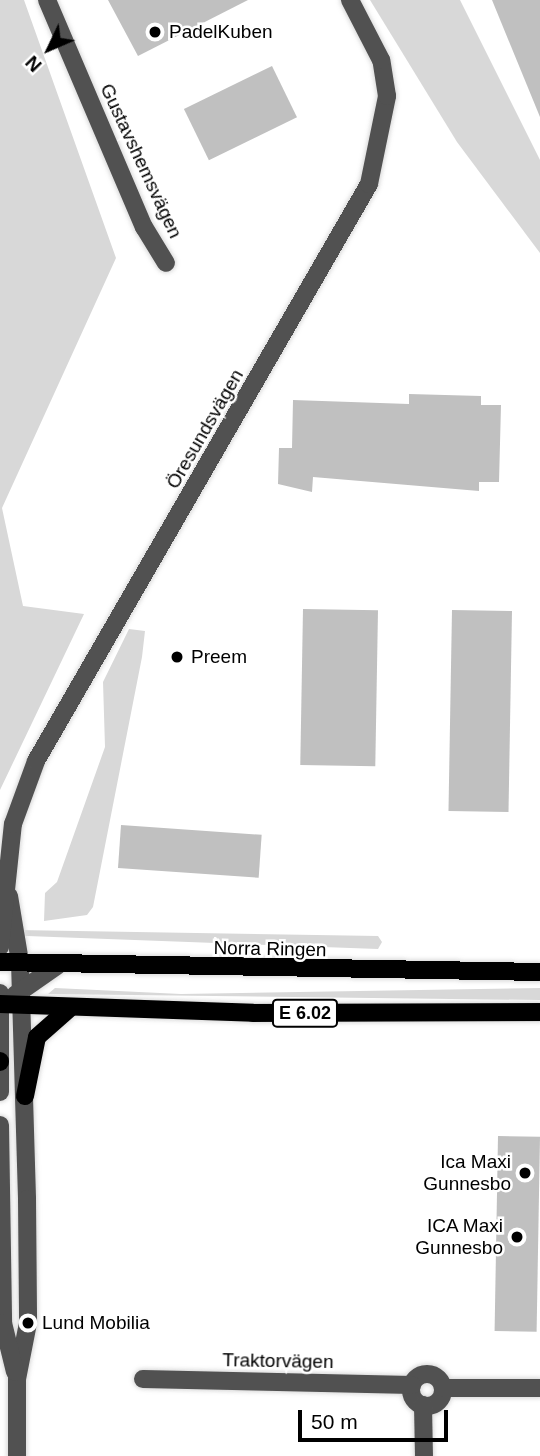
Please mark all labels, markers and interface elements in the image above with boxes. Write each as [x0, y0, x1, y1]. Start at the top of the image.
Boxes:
north arrow [14, 14, 84, 84]
place label: PadelKuben [169, 21, 273, 43]
marker: PadelKuben [147, 24, 163, 40]
text: N [21, 52, 46, 76]
street label: Gustavshemsvägen [95, 80, 187, 242]
street label: Öresundsvägen [162, 365, 248, 493]
place label: Preem [191, 646, 247, 668]
marker: Preem [169, 649, 185, 665]
street label: Norra Ringen [213, 937, 327, 961]
road number: E 6.02 [272, 998, 338, 1028]
place label: Ica Maxi Gunnesbo [423, 1151, 511, 1195]
marker: Ica Maxi Gunnesbo [517, 1165, 533, 1181]
place label: ICA Maxi Gunnesbo [415, 1215, 503, 1259]
marker: ICA Maxi Gunnesbo [509, 1229, 525, 1245]
place label: Lund Mobilia [42, 1312, 150, 1334]
marker: Lund Mobilia [20, 1315, 36, 1331]
street label: Traktorvägen [222, 1349, 334, 1373]
scale bar [302, 1396, 452, 1440]
text: 50 m [311, 1410, 358, 1433]

